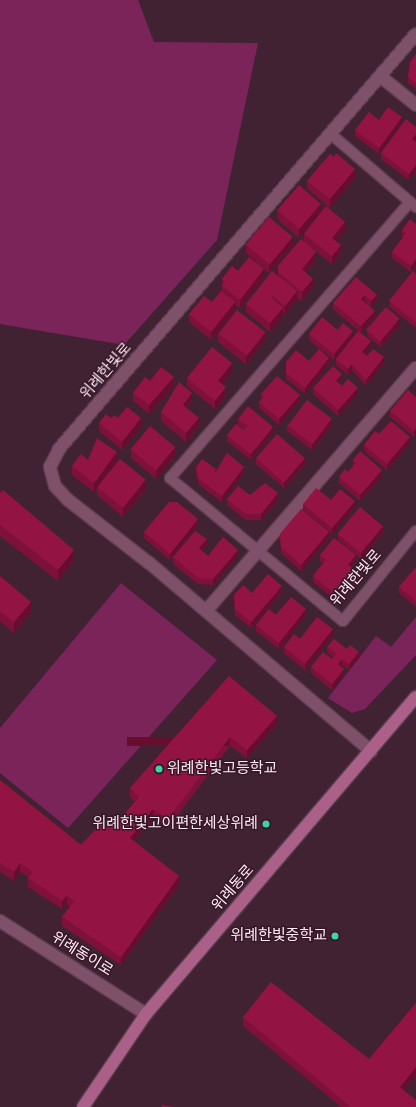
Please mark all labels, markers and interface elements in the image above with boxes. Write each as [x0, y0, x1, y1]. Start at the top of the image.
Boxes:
street label: 위례한빛로 [77, 339, 135, 403]
street label: 위례한빛로 [327, 546, 385, 610]
place label: 위례한빛고등학교 [167, 760, 277, 778]
marker: 위례한빛고등학교 [154, 764, 164, 774]
place label: 위례한빛고이편한세상위례 [92, 815, 258, 833]
marker: 위례한빛고이편한세상위례 [261, 819, 271, 829]
street label: 위례동로 [208, 861, 258, 915]
place label: 위례한빛중학교 [230, 927, 327, 945]
street label: 위례동이로 [48, 928, 116, 980]
marker: 위례한빛중학교 [330, 931, 340, 941]

